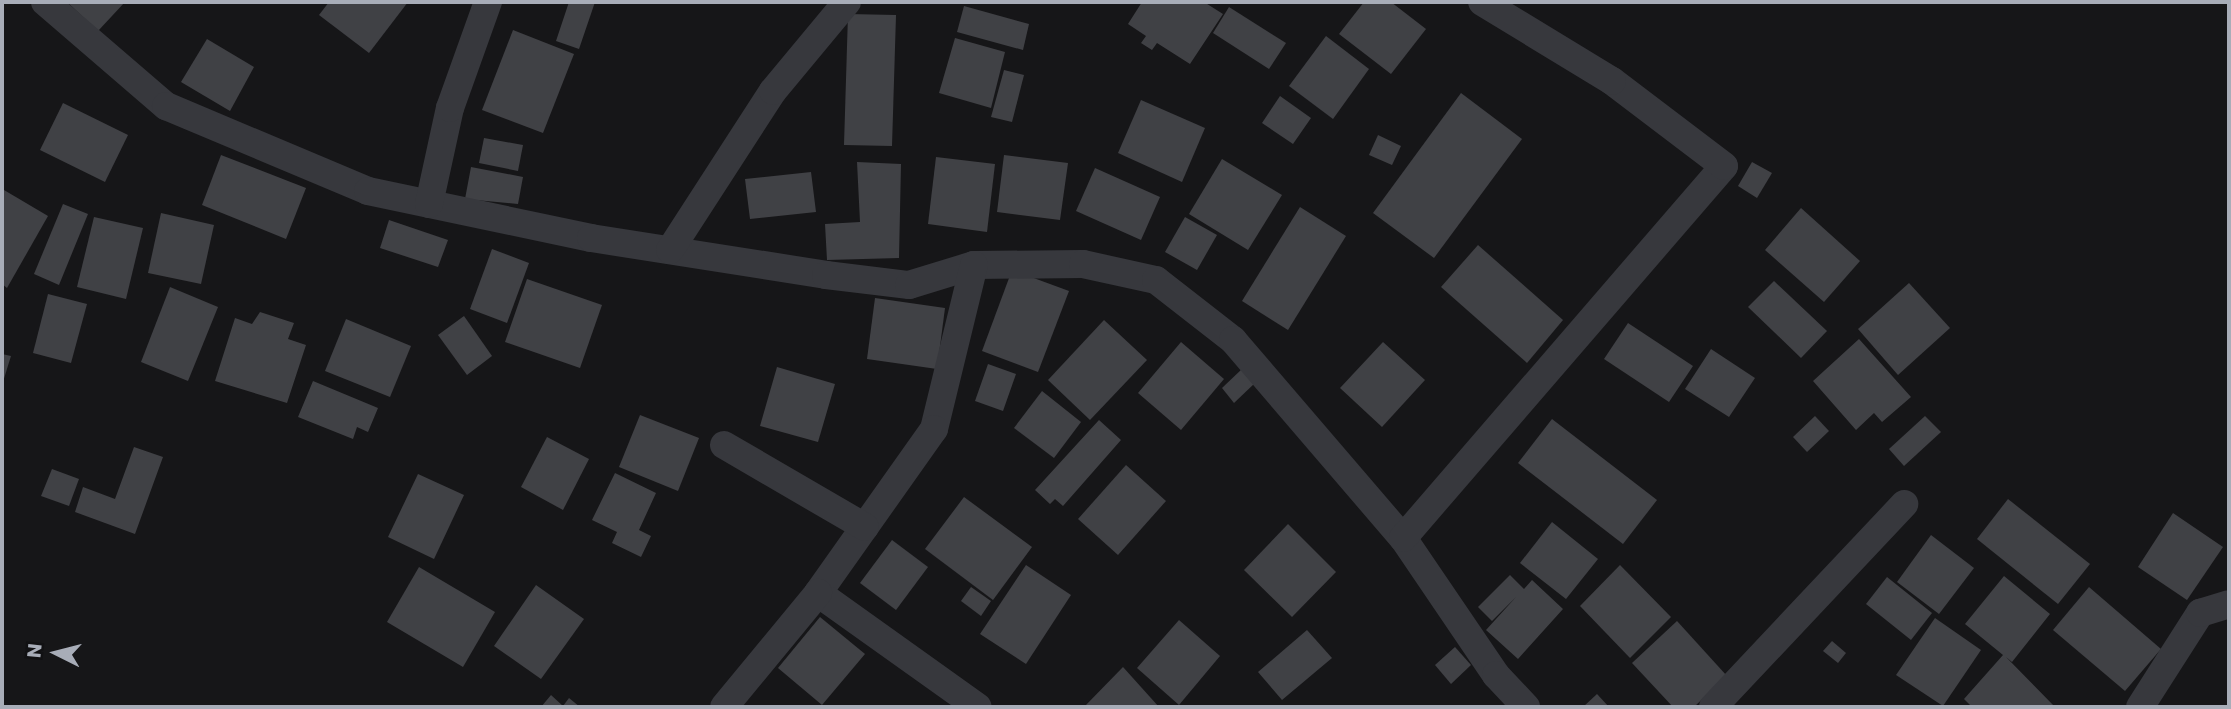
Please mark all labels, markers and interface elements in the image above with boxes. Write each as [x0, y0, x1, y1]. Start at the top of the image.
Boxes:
north arrow [21, 618, 91, 688]
text: N [20, 642, 49, 659]

